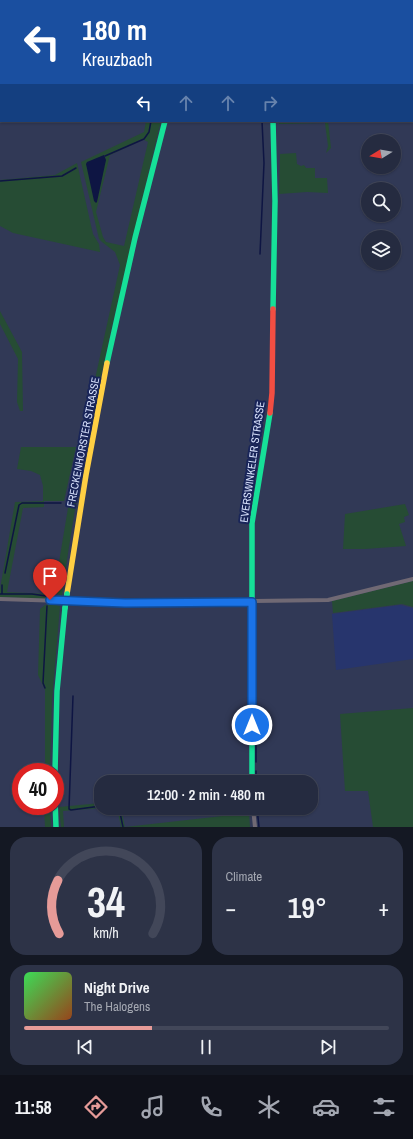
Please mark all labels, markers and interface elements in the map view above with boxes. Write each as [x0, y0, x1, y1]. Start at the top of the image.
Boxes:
text: 180 m [82, 11, 147, 49]
icon: left [16, 16, 68, 68]
text: Kreuzbach [82, 47, 153, 72]
icon: left [133, 92, 155, 114]
icon: ahead [175, 92, 197, 114]
icon: ahead [217, 92, 239, 114]
icon: right [259, 92, 281, 114]
north arrow [361, 134, 401, 174]
map controls [361, 134, 401, 270]
button: search [361, 182, 401, 222]
button: layers [361, 230, 401, 270]
street label: FRECKENHORSTER STRASSE [64, 376, 102, 508]
street label: EVERSWINKELER STRASSE [237, 400, 267, 524]
pin [33, 559, 67, 600]
icon: arrive [39, 565, 61, 587]
position arrow [231, 704, 273, 746]
speed limit sign: 40 [12, 763, 64, 815]
text: 12:00 · 2 min · 480 m [147, 784, 265, 805]
text: Climate [226, 868, 262, 885]
text: 34 [87, 874, 125, 930]
text: 19° [288, 887, 327, 927]
text: − [226, 893, 236, 923]
text: + [378, 893, 389, 923]
text: km/h [93, 923, 118, 942]
text: Night Drive [84, 977, 150, 998]
text: The Halogens [84, 998, 150, 1015]
icon: previous [74, 1036, 96, 1058]
icon: pause [195, 1036, 217, 1058]
icon: next [317, 1036, 339, 1058]
icon: directions [82, 1093, 110, 1121]
icon: music [139, 1093, 167, 1121]
icon: phone [197, 1093, 225, 1121]
icon: climate [255, 1093, 283, 1121]
icon: car [312, 1093, 340, 1121]
icon: filters [370, 1093, 398, 1121]
text: 11:58 [15, 1095, 52, 1120]

